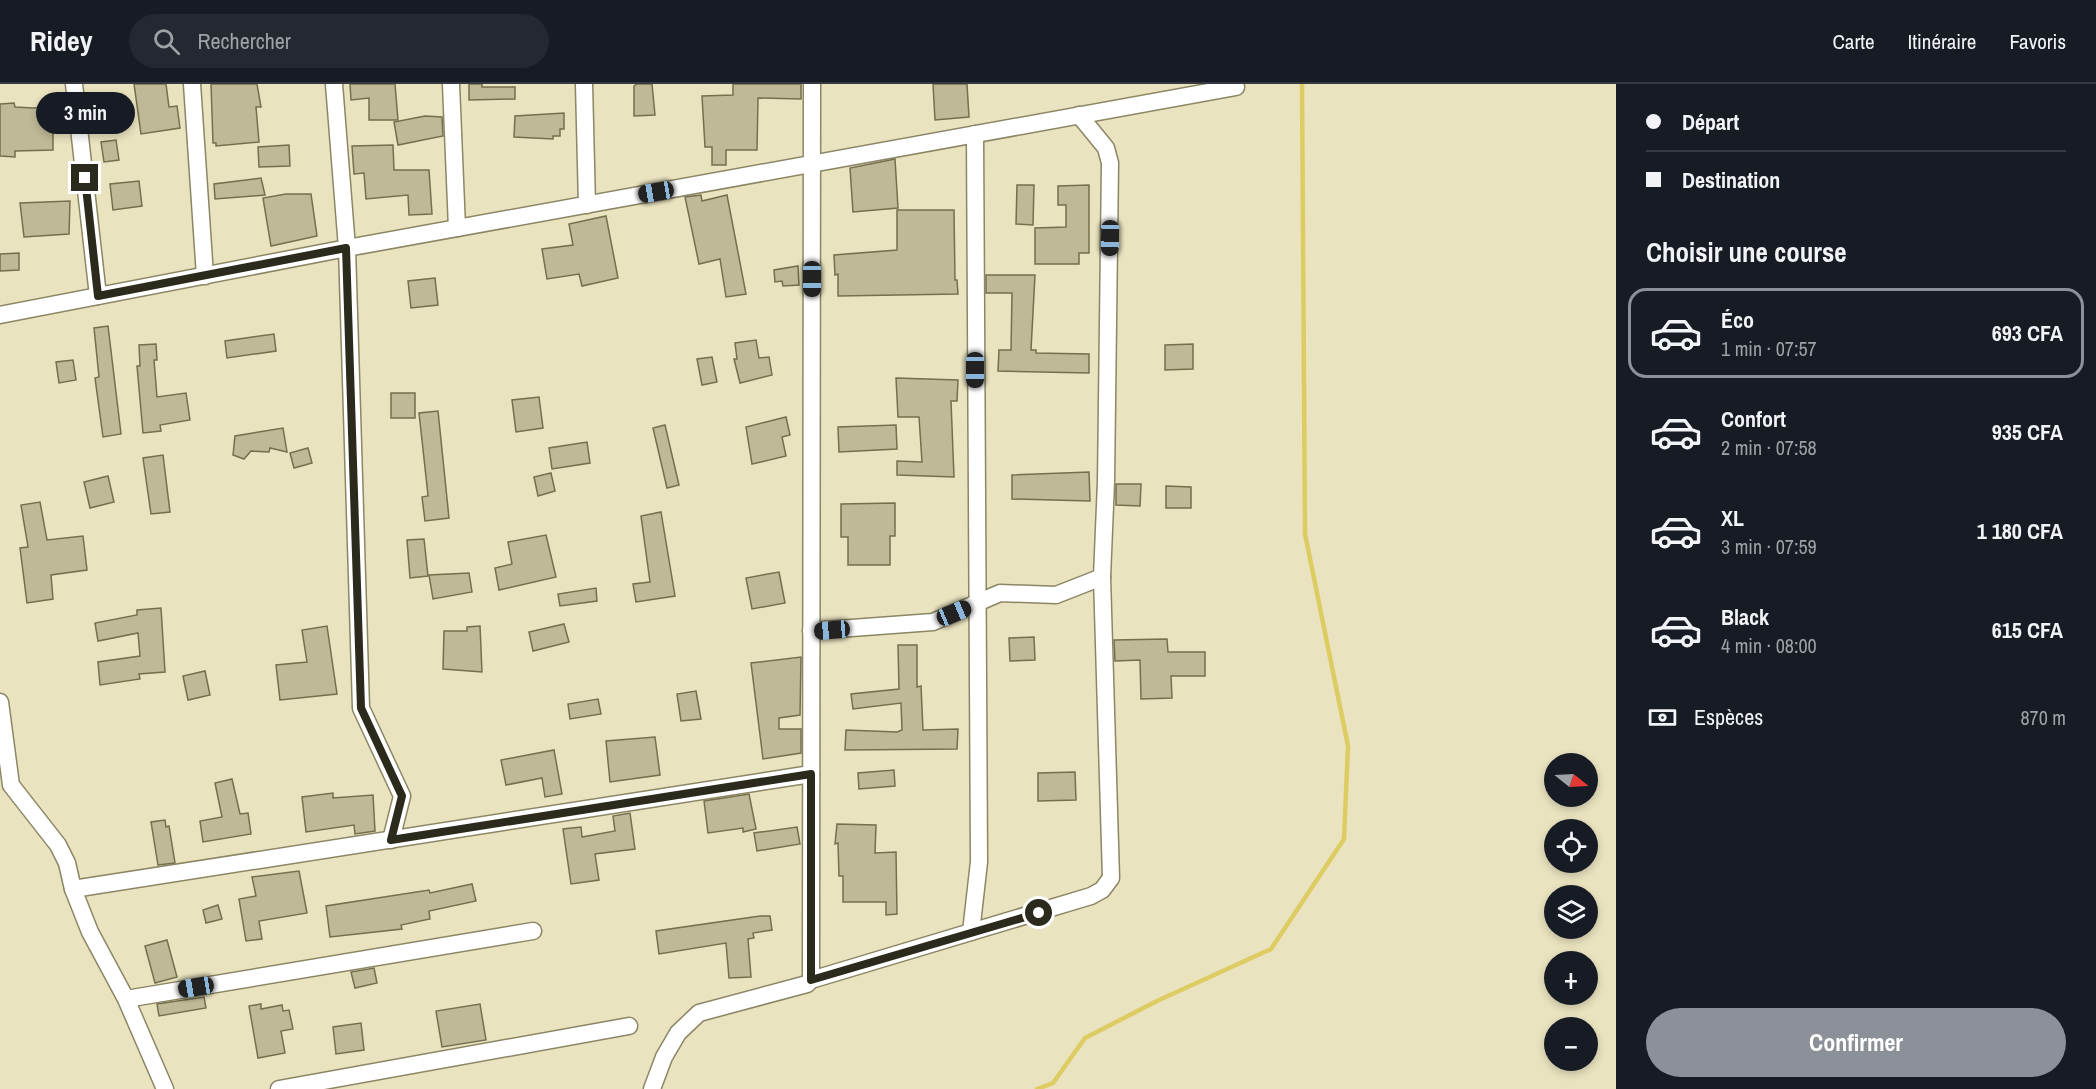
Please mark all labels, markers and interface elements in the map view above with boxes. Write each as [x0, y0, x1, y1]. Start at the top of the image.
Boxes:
search box [129, 14, 549, 68]
text: Ridey [30, 22, 93, 60]
icon: search [150, 25, 183, 58]
text: Rechercher [198, 26, 291, 56]
text: Carte [1832, 27, 1875, 56]
text: Itinéraire [1908, 27, 1976, 56]
text: Favoris [2009, 27, 2066, 56]
callout: 3 min [36, 91, 134, 133]
text: 3 min [64, 99, 107, 126]
text: Départ [1682, 107, 1739, 137]
route end [71, 164, 98, 191]
text: Destination [1682, 165, 1780, 195]
car [637, 180, 675, 204]
car [1101, 220, 1119, 256]
text: Choisir une course [1646, 234, 1847, 270]
car [803, 261, 821, 297]
text: Éco [1721, 305, 1754, 335]
icon: car [1649, 306, 1703, 360]
text: 693 CFA [1992, 318, 2063, 348]
text: 1 min · 07:57 [1721, 335, 1817, 362]
car [966, 352, 984, 388]
text: Confort [1721, 404, 1786, 434]
icon: car [1649, 405, 1703, 459]
text: 935 CFA [1992, 417, 2063, 447]
text: 2 min · 07:58 [1721, 434, 1817, 461]
text: XL [1721, 503, 1744, 533]
icon: car [1649, 504, 1703, 558]
text: 1 180 CFA [1977, 516, 2063, 546]
text: 3 min · 07:59 [1721, 533, 1817, 560]
car [934, 598, 974, 628]
text: Black [1721, 602, 1769, 632]
icon: car [1649, 603, 1703, 657]
text: 615 CFA [1992, 615, 2063, 645]
car [813, 619, 851, 641]
text: 4 min · 08:00 [1721, 632, 1817, 659]
icon: cash [1646, 701, 1679, 734]
text: Espèces [1694, 702, 1763, 732]
text: 870 m [2020, 704, 2066, 731]
north arrow [1544, 753, 1598, 807]
map controls [1544, 753, 1598, 1071]
button: locate [1544, 819, 1598, 873]
button: layers [1544, 885, 1598, 939]
route start [1025, 899, 1052, 926]
button: + [1544, 951, 1598, 1005]
car [177, 975, 215, 999]
button: Confirmer [1646, 1008, 2066, 1077]
button: − [1544, 1017, 1598, 1071]

